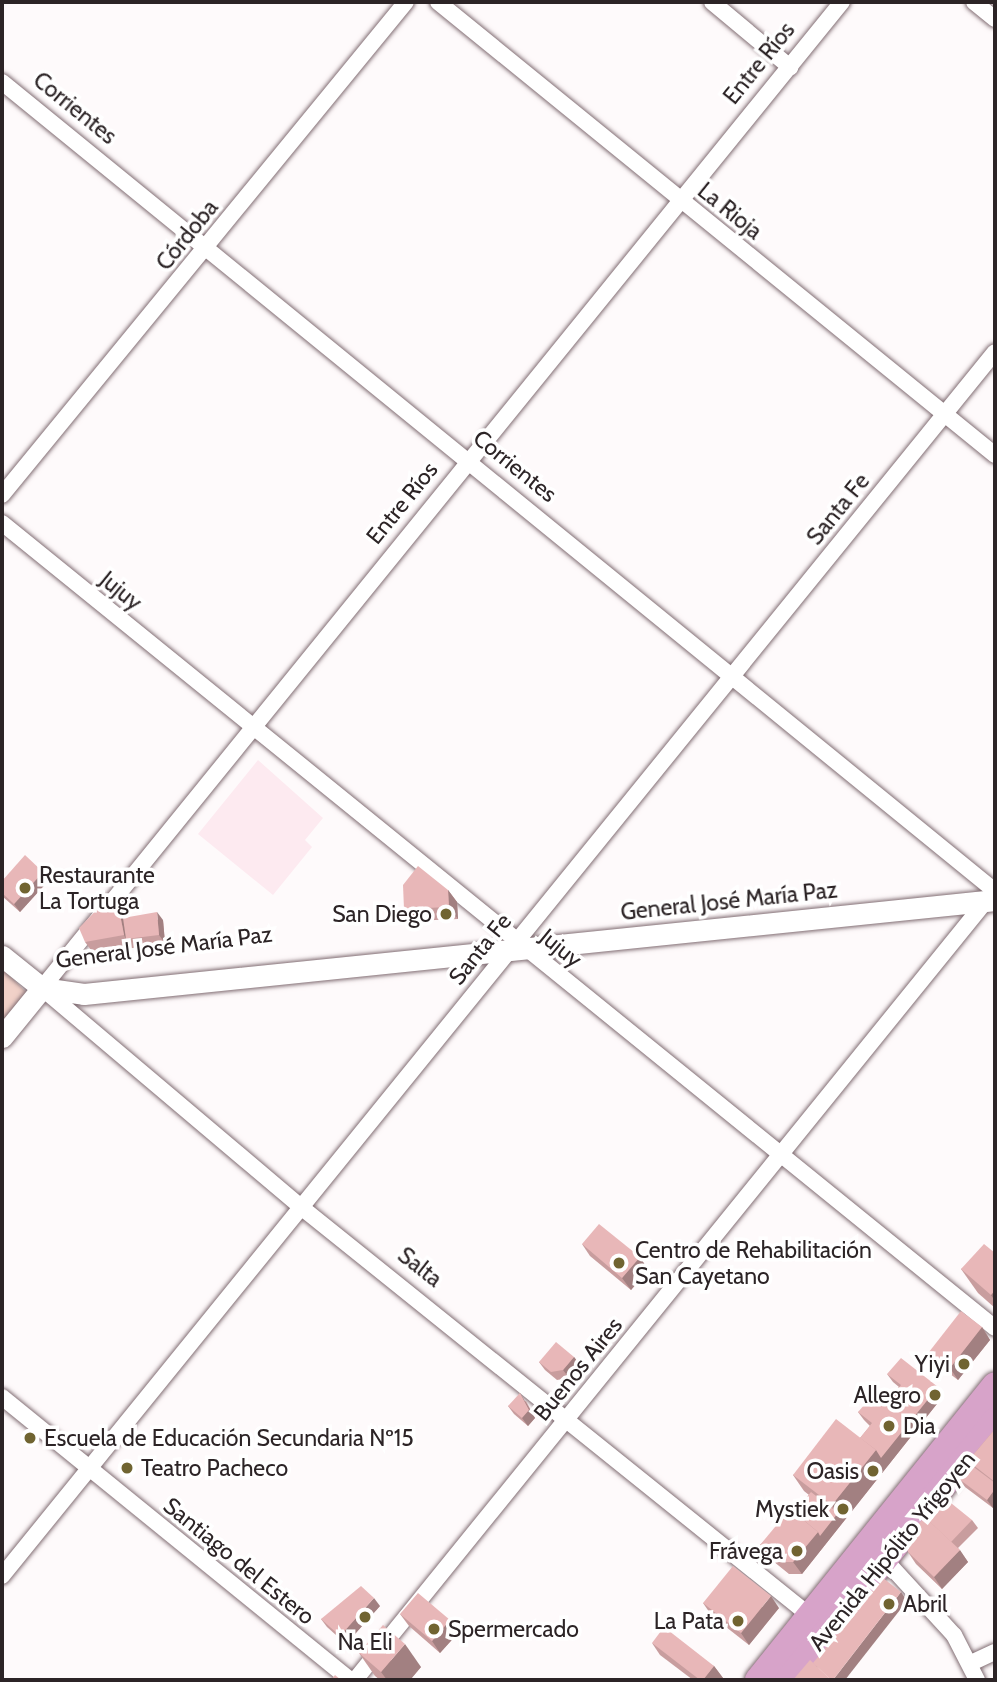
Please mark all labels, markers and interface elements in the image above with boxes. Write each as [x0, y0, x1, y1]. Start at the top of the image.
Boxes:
street label: Entre Ríos [718, 16, 800, 110]
street label: Corrientes [28, 66, 122, 150]
street label: La Rioja [692, 177, 768, 245]
street label: Córdoba [150, 194, 224, 276]
street label: Corrientes [468, 424, 562, 508]
street label: Entre Ríos [361, 456, 443, 550]
street label: Santa Fe [801, 468, 875, 550]
street label: Jujuy [94, 566, 148, 616]
place label: Restaurante La Tortuga [39, 861, 155, 915]
street label: General José María Paz [619, 876, 839, 926]
marker: Restaurante La Tortuga [17, 880, 33, 896]
place label: San Diego [332, 900, 432, 928]
marker: San Diego [438, 906, 454, 922]
street label: Santa Fe [443, 908, 517, 990]
street label: General José María Paz [54, 920, 274, 974]
street label: Jujuy [534, 923, 588, 973]
place label: Centro de Rehabilitación San Cayetano [635, 1236, 872, 1290]
street label: Salta [392, 1241, 448, 1293]
marker: Centro de Rehabilitación San Cayetano [609, 1253, 629, 1273]
street label: Buenos Aires [528, 1312, 628, 1426]
place label: Yiyi [915, 1350, 950, 1378]
marker: Yiyi [956, 1356, 972, 1372]
place label: Allegro [853, 1381, 921, 1409]
marker: Allegro [927, 1387, 943, 1403]
place label: Dia [903, 1412, 935, 1440]
marker: Dia [881, 1418, 897, 1434]
place label: Escuela de Educación Secundaria Nº15 [44, 1424, 414, 1452]
marker: Escuela de Educación Secundaria Nº15 [22, 1430, 38, 1446]
street label: Avenida Hipólito Yrigoyen [803, 1446, 981, 1656]
place label: Teatro Pacheco [141, 1454, 288, 1482]
place label: Oasis [807, 1457, 859, 1485]
marker: Teatro Pacheco [119, 1460, 135, 1476]
marker: Oasis [865, 1463, 881, 1479]
street label: Santiago del Estero [158, 1492, 320, 1630]
place label: Mystiek [755, 1495, 829, 1523]
marker: Mystiek [835, 1501, 851, 1517]
place label: Frávega [709, 1537, 783, 1565]
marker: Frávega [789, 1543, 805, 1559]
place label: Abril [903, 1590, 948, 1618]
marker: Abril [881, 1596, 897, 1612]
place label: La Pata [654, 1607, 724, 1635]
marker: Na Eli [357, 1609, 373, 1625]
marker: La Pata [730, 1613, 746, 1629]
place label: Spermercado [448, 1615, 579, 1643]
marker: Spermercado [426, 1621, 442, 1637]
place label: Na Eli [337, 1628, 393, 1656]

